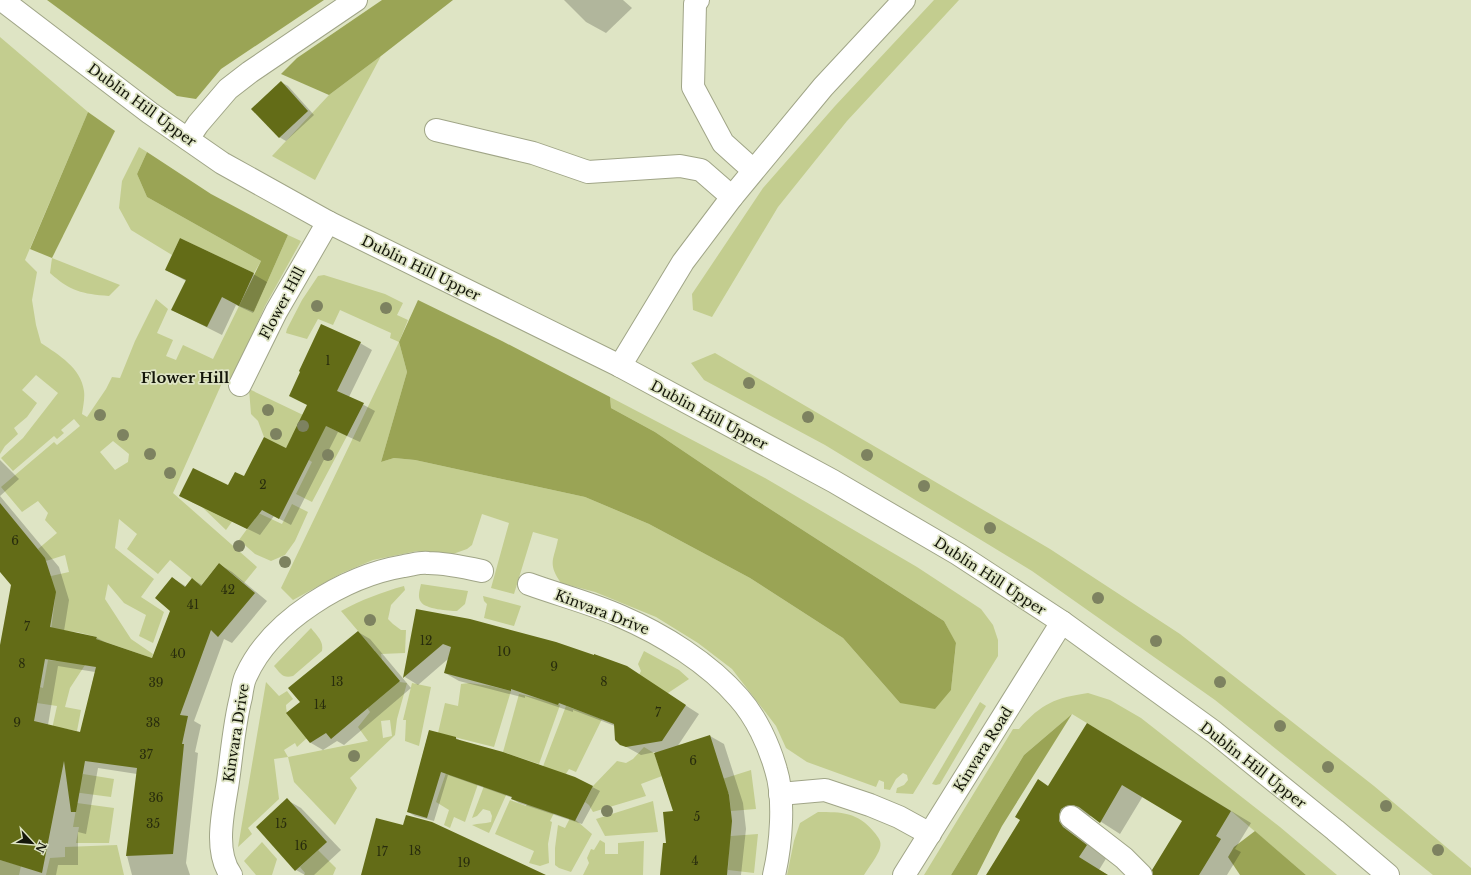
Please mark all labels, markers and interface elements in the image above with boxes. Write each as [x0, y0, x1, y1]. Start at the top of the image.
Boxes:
street label: Dublin Hill Upper [84, 59, 200, 151]
street label: Dublin Hill Upper [359, 231, 484, 305]
street label: Flower Hill [255, 263, 309, 342]
house number: 1 [325, 353, 331, 368]
district label: Flower Hill [141, 368, 230, 387]
street label: Dublin Hill Upper [647, 377, 771, 454]
house number: 2 [259, 477, 267, 492]
house number: 6 [11, 533, 19, 548]
street label: Dublin Hill Upper [931, 533, 1050, 619]
house number: 42 [221, 582, 235, 597]
street label: Kinvara Drive [552, 586, 652, 638]
house number: 41 [187, 597, 199, 612]
house number: 7 [24, 619, 31, 634]
house number: 12 [420, 633, 432, 648]
house number: 10 [497, 644, 511, 659]
house number: 40 [170, 646, 186, 661]
house number: 8 [18, 656, 26, 671]
house number: 9 [550, 659, 558, 674]
house number: 13 [331, 674, 343, 689]
house number: 8 [600, 674, 608, 689]
house number: 39 [148, 675, 164, 690]
street label: Kinvara Drive [219, 682, 253, 784]
house number: 14 [314, 697, 326, 712]
street label: Kinvara Road [950, 703, 1017, 795]
house number: 7 [655, 705, 662, 720]
house number: 9 [13, 715, 21, 730]
house number: 38 [146, 715, 160, 730]
street label: Dublin Hill Upper [1196, 718, 1310, 812]
house number: 37 [139, 747, 154, 762]
house number: 6 [689, 753, 697, 768]
house number: 36 [148, 790, 164, 805]
house number: 5 [694, 809, 701, 824]
house number: 35 [146, 816, 160, 831]
house number: 15 [275, 816, 287, 831]
north arrow [12, 823, 52, 863]
house number: 16 [294, 838, 308, 853]
text: N [32, 840, 50, 856]
house number: 18 [409, 843, 421, 858]
house number: 17 [376, 844, 389, 859]
house number: 4 [691, 853, 699, 868]
house number: 19 [457, 855, 471, 870]

